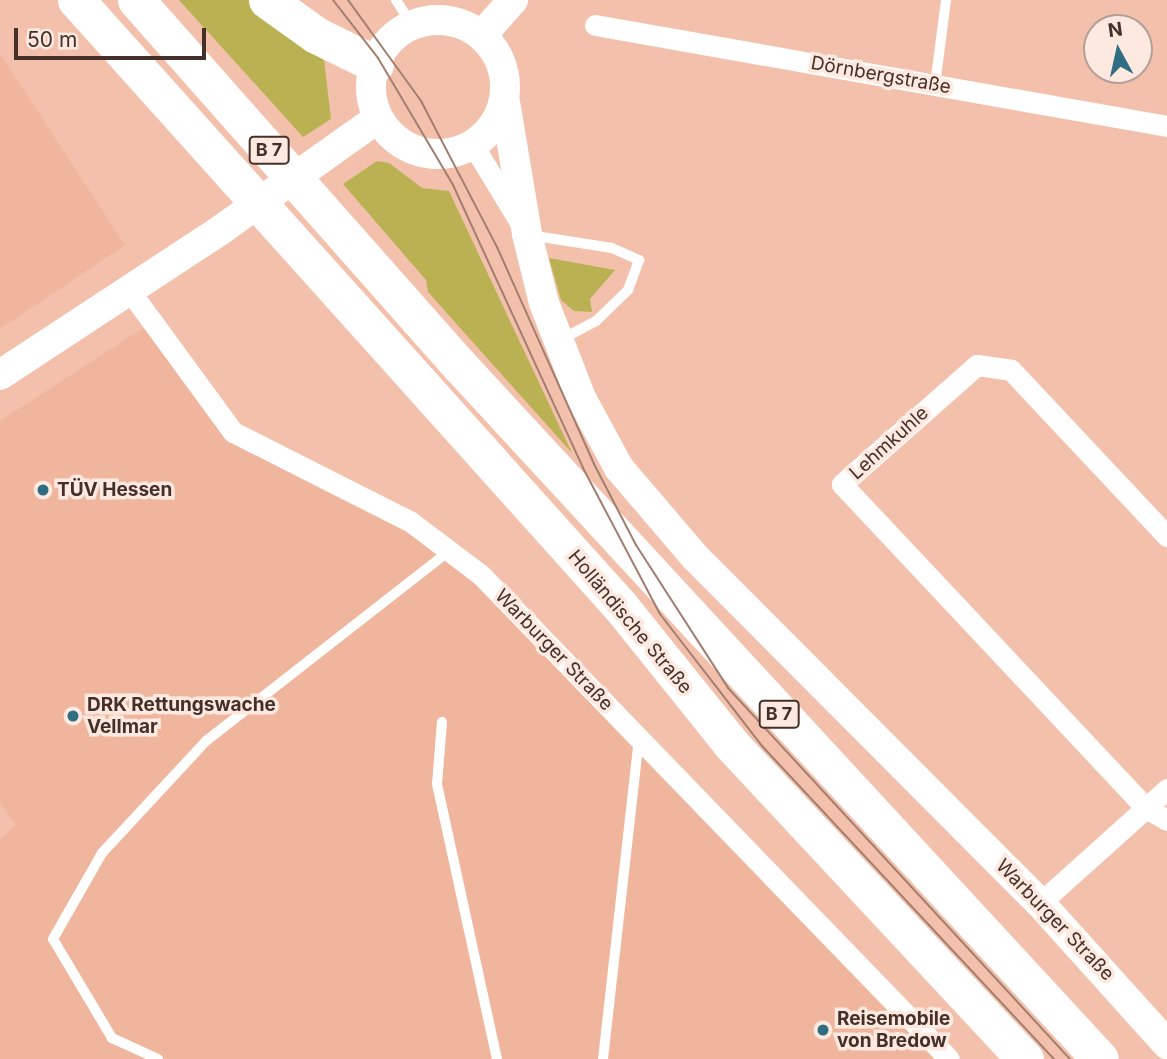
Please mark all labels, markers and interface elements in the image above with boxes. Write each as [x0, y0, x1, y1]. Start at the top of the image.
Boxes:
scale bar [18, 14, 210, 58]
north arrow [1083, 14, 1153, 84]
text: N [1107, 17, 1124, 42]
text: 50 m [27, 27, 77, 52]
street label: Dörnbergstraße [809, 51, 953, 99]
road number: B 7 [248, 135, 290, 164]
street label: Lehmkuhle [845, 402, 933, 484]
place label: TÜV Hessen [57, 479, 172, 501]
marker: TÜV Hessen [35, 482, 51, 498]
street label: Holländische Straße [563, 546, 697, 698]
street label: Warburger Straße [490, 585, 618, 715]
place label: DRK Rettungswache Vellmar [87, 694, 276, 738]
road number: B 7 [758, 700, 800, 728]
marker: DRK Rettungswache Vellmar [65, 708, 81, 724]
street label: Warburger Straße [991, 855, 1119, 985]
place label: Reisemobile von Bredow [837, 1008, 950, 1052]
marker: Reisemobile von Bredow [815, 1022, 831, 1038]

